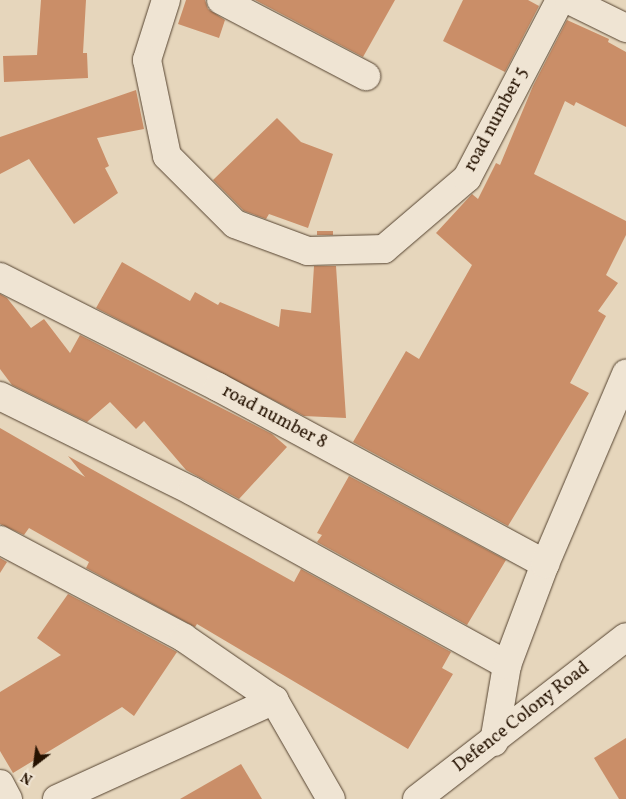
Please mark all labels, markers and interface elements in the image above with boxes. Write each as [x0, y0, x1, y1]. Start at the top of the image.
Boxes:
street label: road number 5 [461, 64, 533, 176]
street label: road number 8 [218, 381, 330, 455]
street label: Defence Colony Road [449, 658, 595, 778]
north arrow [10, 739, 60, 789]
text: N [18, 767, 36, 788]

